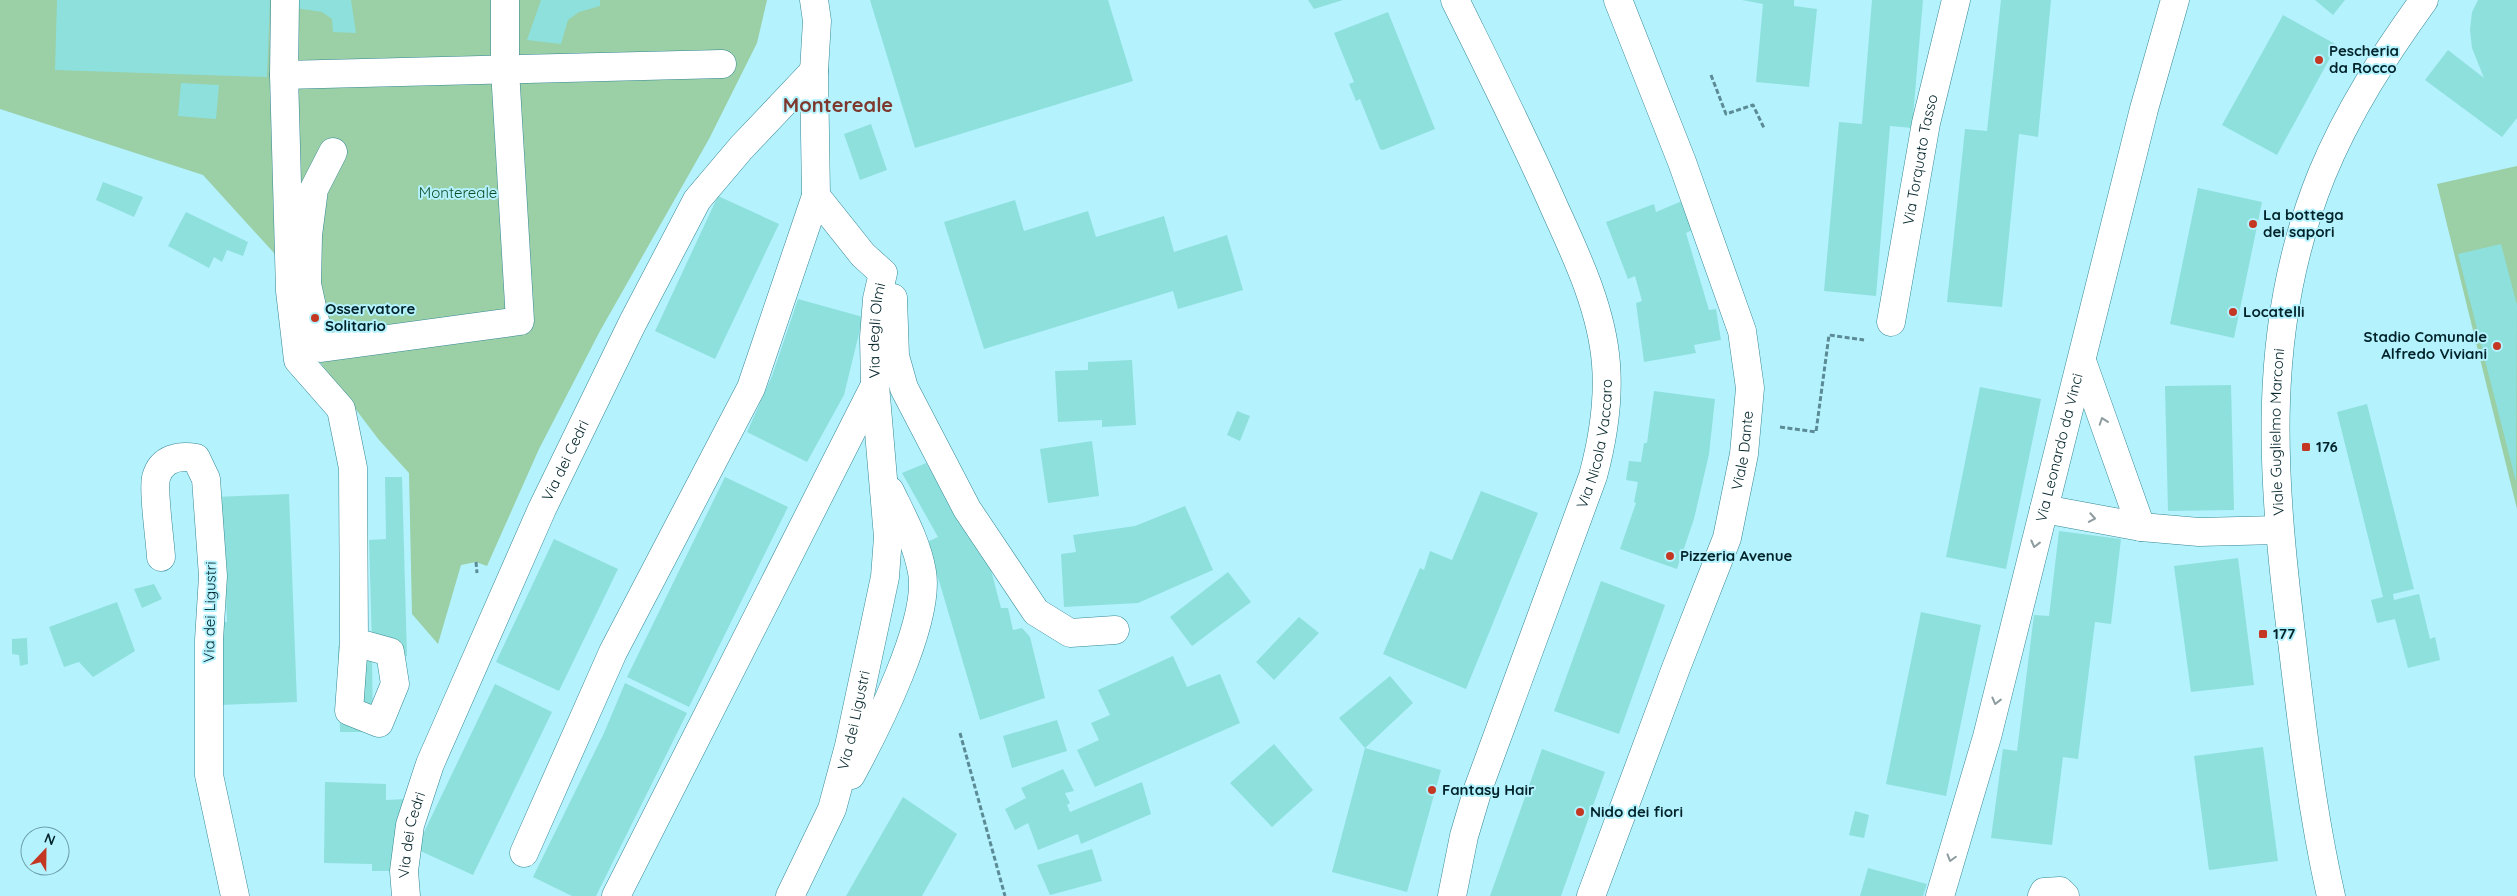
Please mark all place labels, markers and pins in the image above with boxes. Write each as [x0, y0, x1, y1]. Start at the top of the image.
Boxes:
place label: Pescheria da Rocco [2329, 41, 2399, 77]
marker: Pescheria da Rocco [2313, 54, 2325, 66]
place label: La bottega dei sapori [2263, 205, 2344, 241]
marker: La bottega dei sapori [2247, 218, 2259, 230]
place label: Osservatore Solitario [325, 299, 415, 335]
place label: Locatelli [2243, 302, 2305, 321]
marker: Locatelli [2227, 306, 2239, 318]
marker: Osservatore Solitario [309, 312, 321, 324]
place label: Stadio Comunale Alfredo Viviani [2363, 327, 2487, 363]
marker: Stadio Comunale Alfredo Viviani [2491, 340, 2503, 352]
place label: 176 [2316, 437, 2338, 456]
marker: 176 [2300, 441, 2312, 453]
place label: Pizzeria Avenue [1680, 546, 1793, 565]
marker: Pizzeria Avenue [1664, 550, 1676, 562]
place label: 177 [2273, 624, 2295, 643]
marker: 177 [2257, 628, 2269, 640]
place label: Fantasy Hair [1442, 780, 1535, 799]
marker: Fantasy Hair [1426, 784, 1438, 796]
place label: Nido dei fiori [1590, 802, 1683, 821]
marker: Nido dei fiori [1574, 806, 1586, 818]

